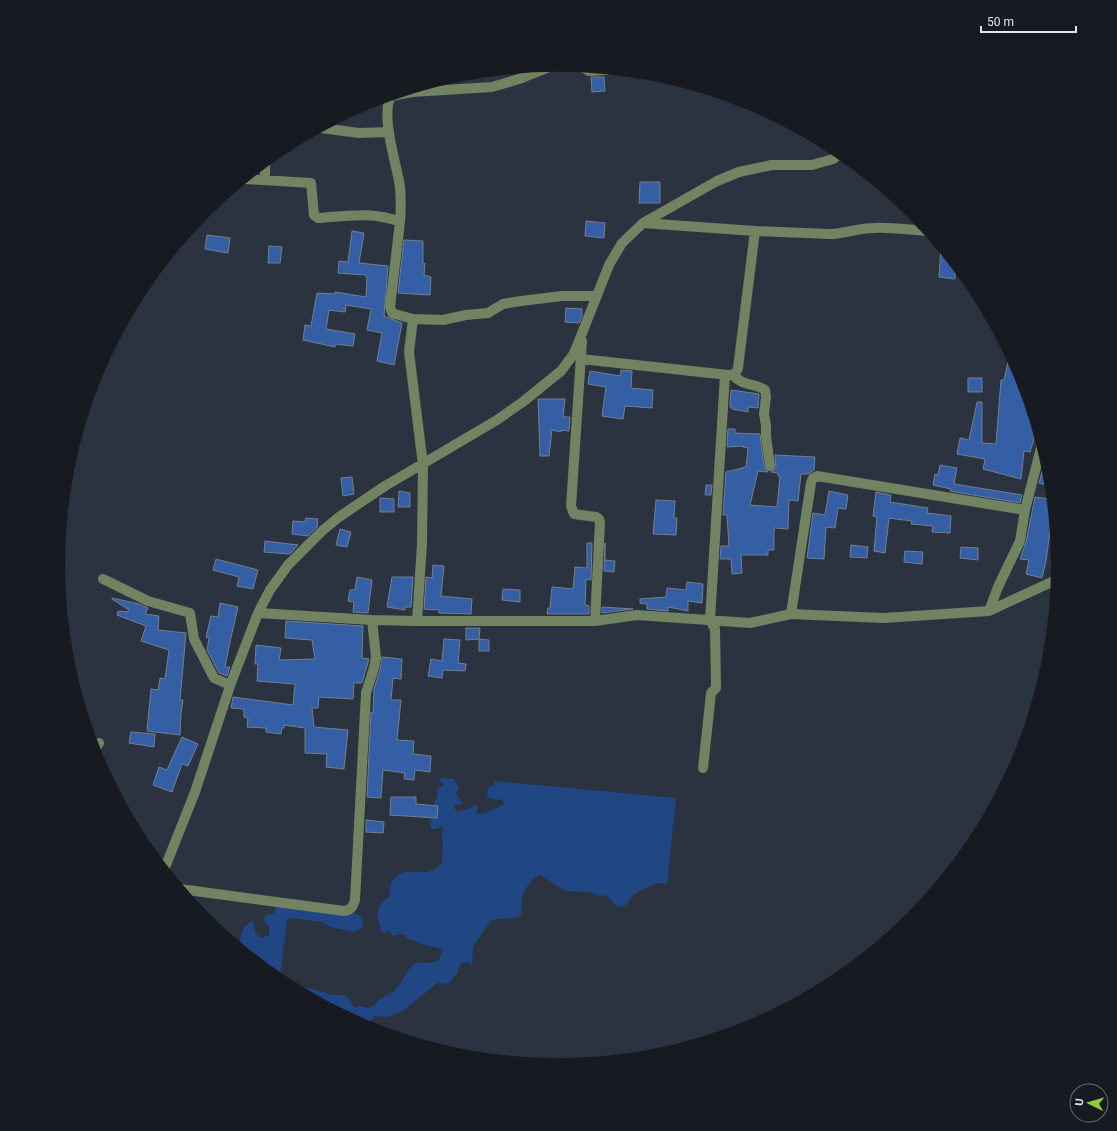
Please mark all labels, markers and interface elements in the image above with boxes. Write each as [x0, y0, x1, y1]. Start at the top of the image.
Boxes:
scale bar [981, 8, 1076, 34]
text: 50 m [987, 15, 1014, 29]
north arrow [1069, 1083, 1109, 1123]
text: U [1073, 1098, 1086, 1106]

